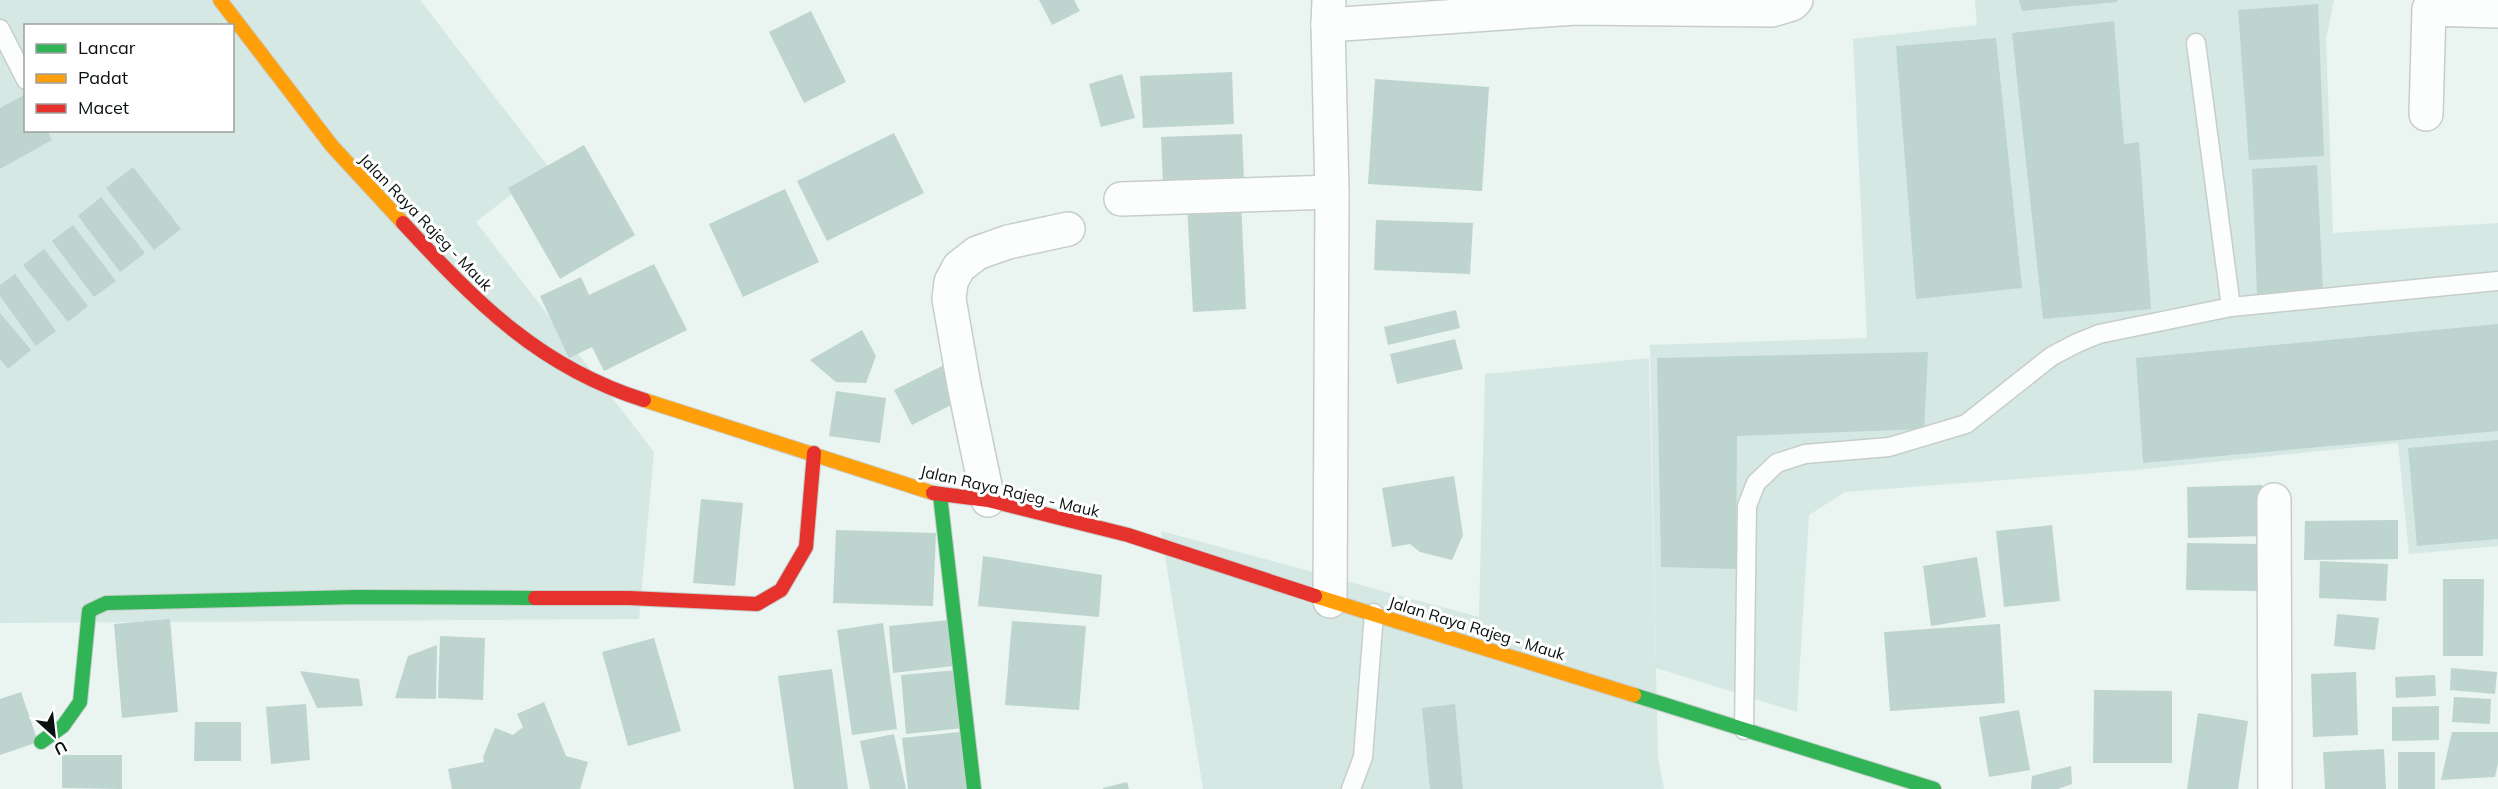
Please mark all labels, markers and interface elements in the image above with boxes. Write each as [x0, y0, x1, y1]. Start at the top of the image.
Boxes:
legend [24, 24, 234, 132]
text: Lancar [78, 36, 136, 59]
text: Padat [78, 66, 128, 89]
text: Macet [78, 96, 129, 119]
street label: Jalan Raya Rajeg - Mauk [355, 149, 497, 295]
street label: Jalan Raya Rajeg - Mauk [918, 461, 1102, 522]
street label: Jalan Raya Rajeg - Mauk [1386, 592, 1568, 665]
north arrow [24, 705, 84, 765]
text: U [51, 737, 71, 760]

